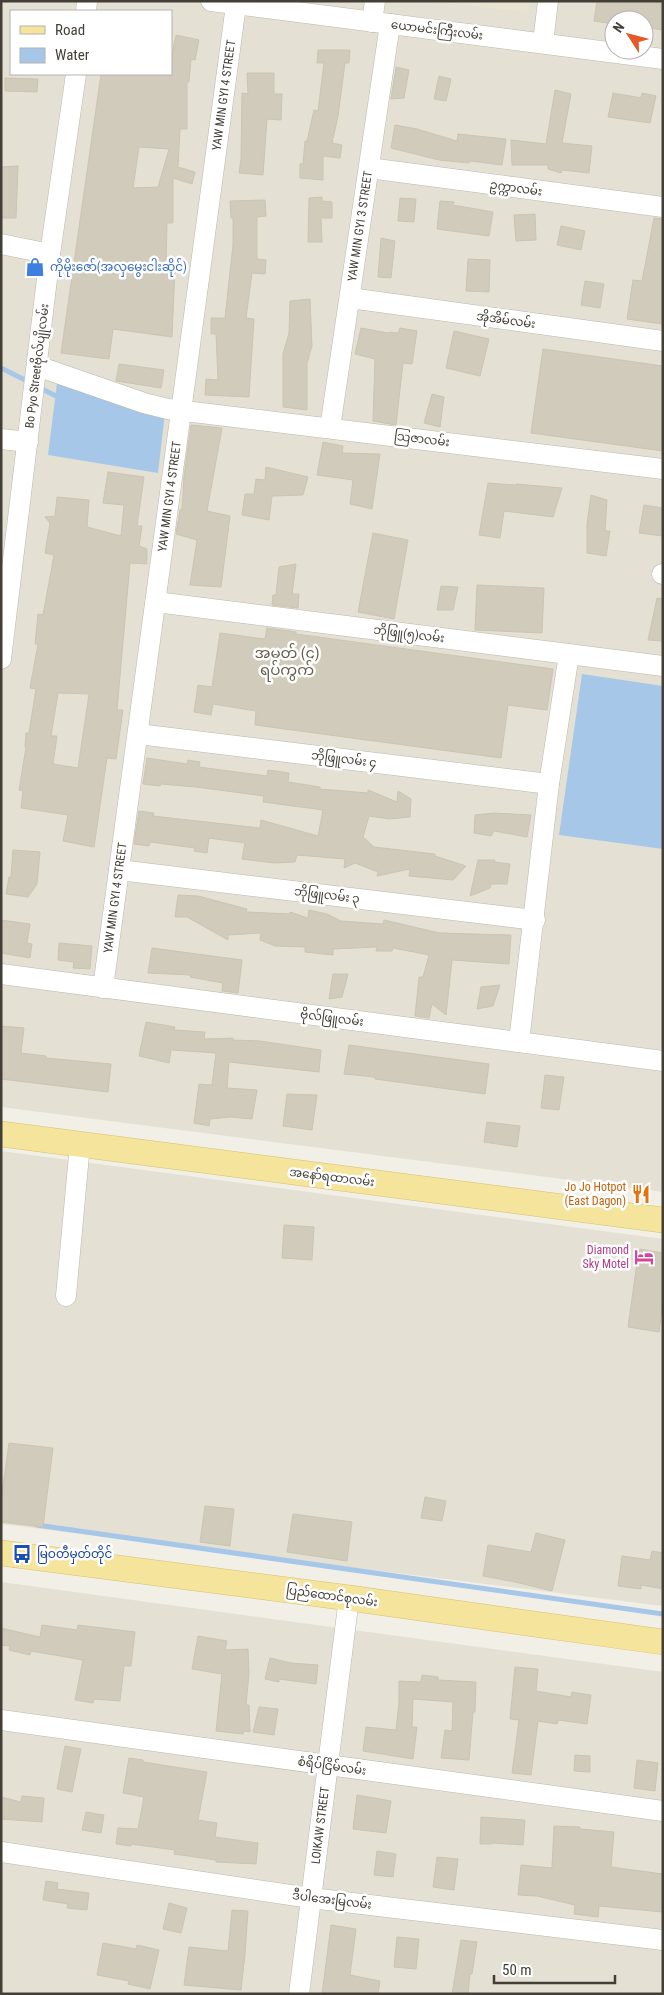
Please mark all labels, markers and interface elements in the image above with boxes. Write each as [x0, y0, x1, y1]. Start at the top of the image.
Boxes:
legend [10, 10, 172, 75]
north arrow [604, 10, 654, 60]
street label: ယောမင်းကြီးလမ်း [390, 15, 484, 46]
text: N [609, 19, 627, 36]
text: Road [55, 21, 85, 39]
street label: YAW MIN GYI 4 STREET [209, 39, 238, 151]
text: Water [55, 46, 90, 64]
street label: YAW MIN GYI 3 STREET [345, 170, 375, 282]
street label: ဥက္ကာလမ်း [489, 175, 543, 202]
shop icon: ကိုမိုးဇော်(အလှမွေးငါးဆိုင်) [24, 256, 46, 278]
place label: ကိုမိုးဇော်(အလှမွေးငါးဆိုင်) [50, 258, 187, 277]
street label: Bo Pyo Streetဗိုလ်ပျိုလမ်း [20, 303, 55, 430]
street label: အိုအိမ်လမ်း [475, 307, 537, 334]
street label: သြဇာလမ်း [393, 427, 451, 452]
street label: YAW MIN GYI 4 STREET [155, 440, 184, 553]
street label: ဘိုဖြူ(၅)လမ်း [372, 621, 446, 648]
district label: အမှတ် (၄) ရပ်ကွက် [254, 643, 320, 682]
street label: ဘိုဖြူလမ်း ၄ [310, 746, 378, 773]
street label: YAW MIN GYI 4 STREET [101, 842, 130, 954]
street label: ဘိုဖြူလမ်း ၃ [293, 882, 361, 909]
street label: ဗိုလ်ဖြူလမ်း [299, 1005, 365, 1032]
street label: အနော်ရထာလမ်း [288, 1163, 376, 1192]
place label: Jo Jo Hotpot (East Dagon) [564, 1180, 626, 1208]
restaurant icon: Jo Jo Hotpot (East Dagon) [630, 1183, 652, 1205]
place label: Diamond Sky Motel [583, 1243, 629, 1271]
hotel icon: Diamond Sky Motel [633, 1246, 655, 1268]
bus stop icon: မြဝတီမှတ်တိုင် [11, 1543, 33, 1565]
place label: မြဝတီမှတ်တိုင် [37, 1545, 113, 1564]
street label: ပြည်ထောင်စုလမ်း [285, 1581, 379, 1612]
street label: စံရိပ်ငြိမ်လမ်း [296, 1752, 367, 1781]
street label: LOIKAW STREET [308, 1786, 332, 1865]
street label: ဒီပါအေးမြလမ်း [291, 1886, 373, 1915]
scale bar [494, 1952, 615, 1984]
text: 50 m [502, 1961, 532, 1979]

